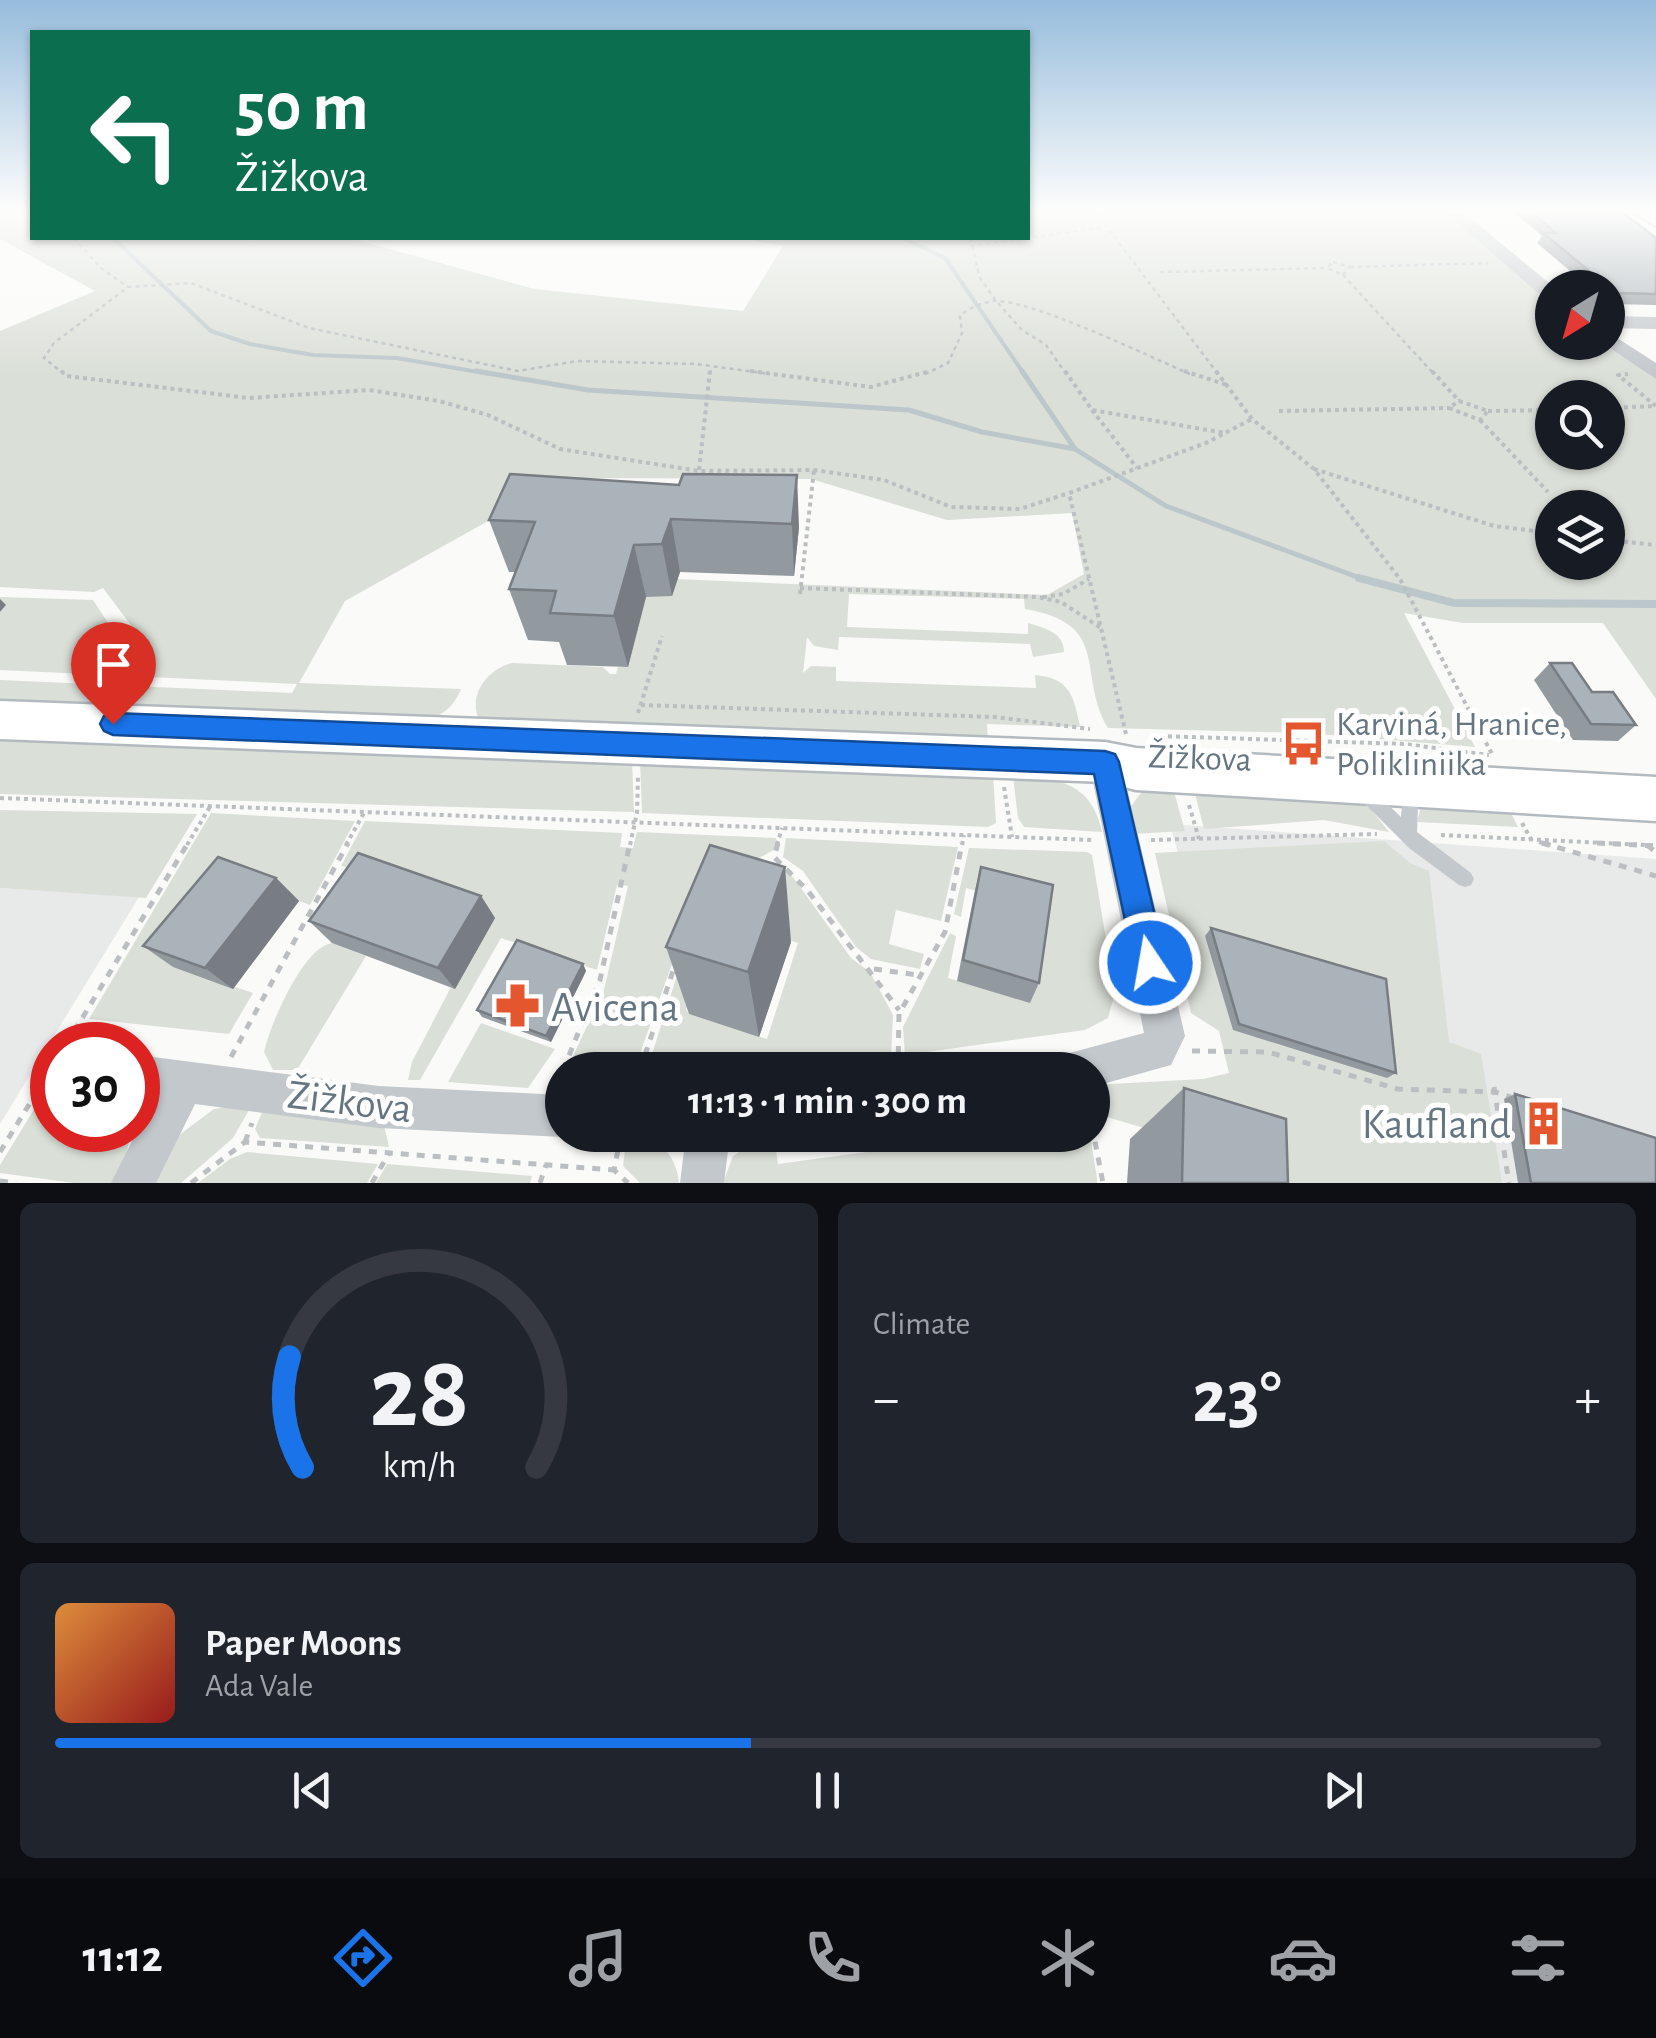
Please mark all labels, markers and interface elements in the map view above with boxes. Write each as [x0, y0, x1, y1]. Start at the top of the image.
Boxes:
icon: left [70, 70, 200, 200]
text: 50 m [235, 73, 369, 143]
text: Žižkova [235, 155, 369, 200]
north arrow [1535, 270, 1625, 360]
map controls [1535, 270, 1625, 580]
button: search [1535, 380, 1625, 470]
button: layers [1535, 490, 1625, 580]
pin [71, 622, 156, 725]
icon: arrive [86, 637, 141, 692]
place label: Karviná, Hranice, Polikliniika [1336, 707, 1567, 782]
bus stop icon: Karviná, Hranice, Polikliniika [1279, 719, 1327, 767]
street label: Žižkova [1147, 738, 1253, 778]
position arrow [1098, 911, 1202, 1015]
pharmacy icon: Avicena [494, 982, 542, 1030]
place label: Avicena [551, 987, 679, 1029]
speed limit sign: 30 [30, 1022, 160, 1152]
street label: Žižkova [285, 1071, 415, 1130]
text: 11:13 · 1 min · 300 m [688, 1083, 967, 1121]
building icon: Kaufland [1520, 1099, 1568, 1147]
place label: Kaufland [1362, 1104, 1511, 1146]
text: Climate [873, 1308, 970, 1340]
text: 28 [369, 1342, 469, 1446]
text: 23° [1192, 1361, 1282, 1436]
text: − [873, 1372, 899, 1427]
text: + [1575, 1372, 1601, 1427]
text: km/h [382, 1448, 456, 1484]
text: Paper Moons [205, 1625, 402, 1663]
text: Ada Vale [205, 1670, 313, 1702]
icon: previous [285, 1763, 340, 1818]
icon: pause [800, 1763, 855, 1818]
icon: next [1316, 1763, 1371, 1818]
icon: directions [328, 1923, 398, 1993]
icon: music [563, 1923, 633, 1993]
icon: phone [798, 1923, 868, 1993]
icon: climate [1033, 1923, 1103, 1993]
icon: car [1268, 1923, 1338, 1993]
icon: filters [1503, 1923, 1573, 1993]
text: 11:12 [83, 1935, 163, 1980]

